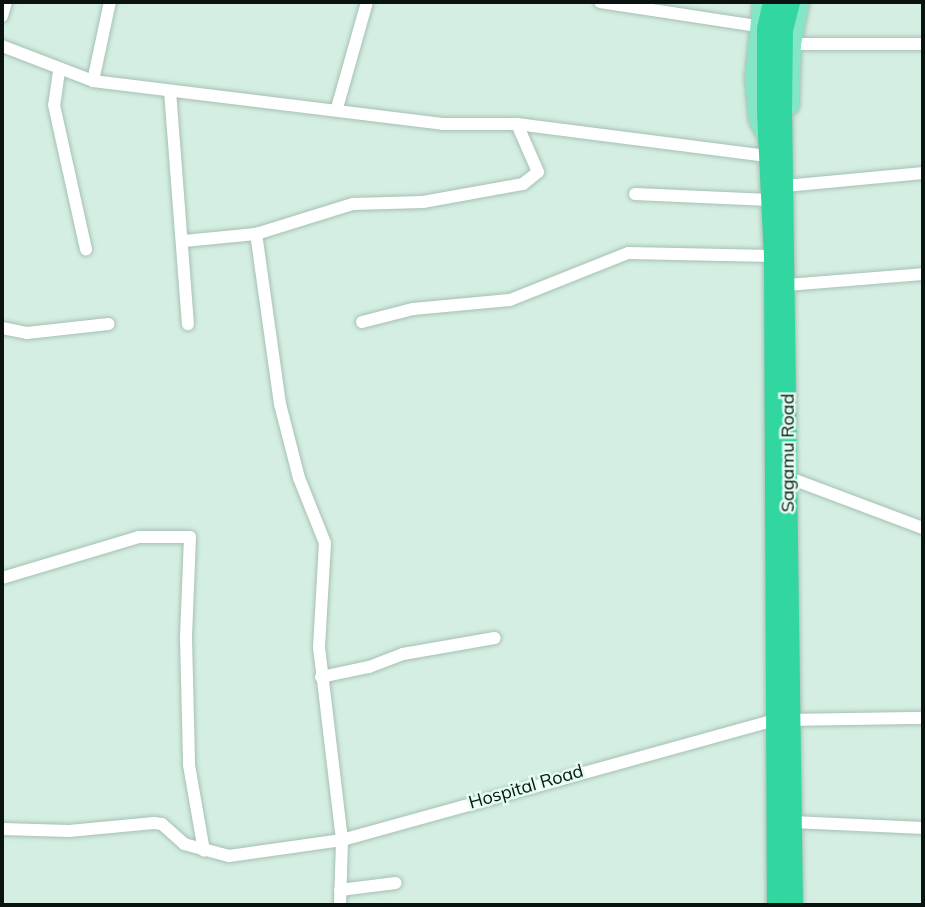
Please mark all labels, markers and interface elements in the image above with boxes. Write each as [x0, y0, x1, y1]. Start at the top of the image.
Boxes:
street label: Sagamu Road [777, 394, 799, 512]
street label: Hospital Road [466, 760, 586, 814]

